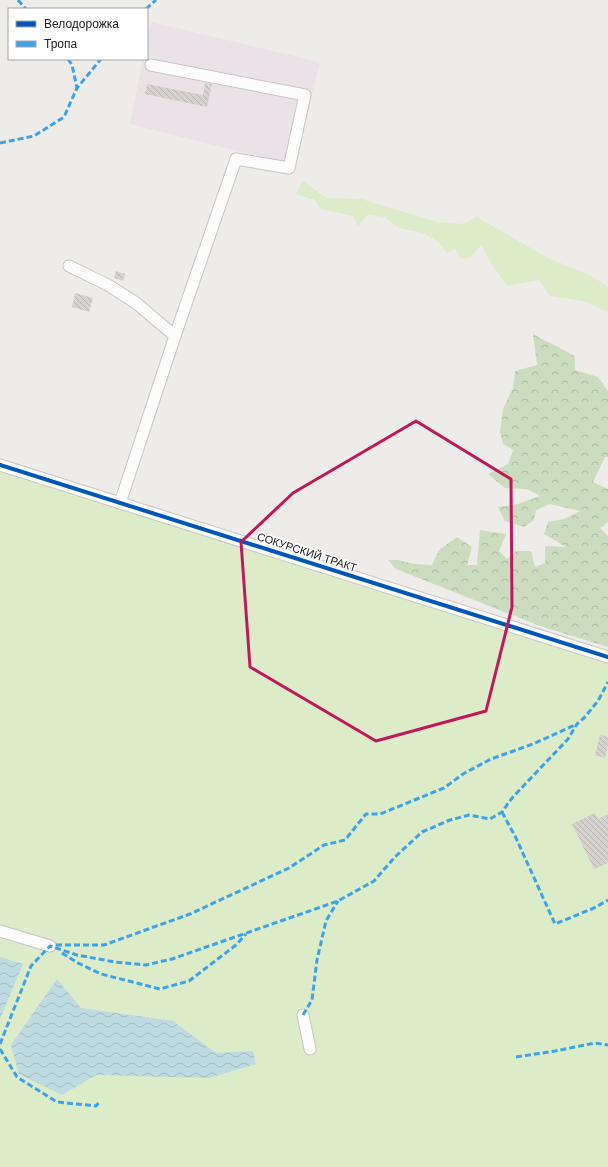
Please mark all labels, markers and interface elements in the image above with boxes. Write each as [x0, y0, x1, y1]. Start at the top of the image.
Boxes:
legend [8, 8, 148, 60]
text: Велодорожка [44, 17, 119, 31]
text: Тропа [44, 37, 78, 51]
street label: СОКУРСКИЙ ТРАКТ [256, 530, 359, 574]

